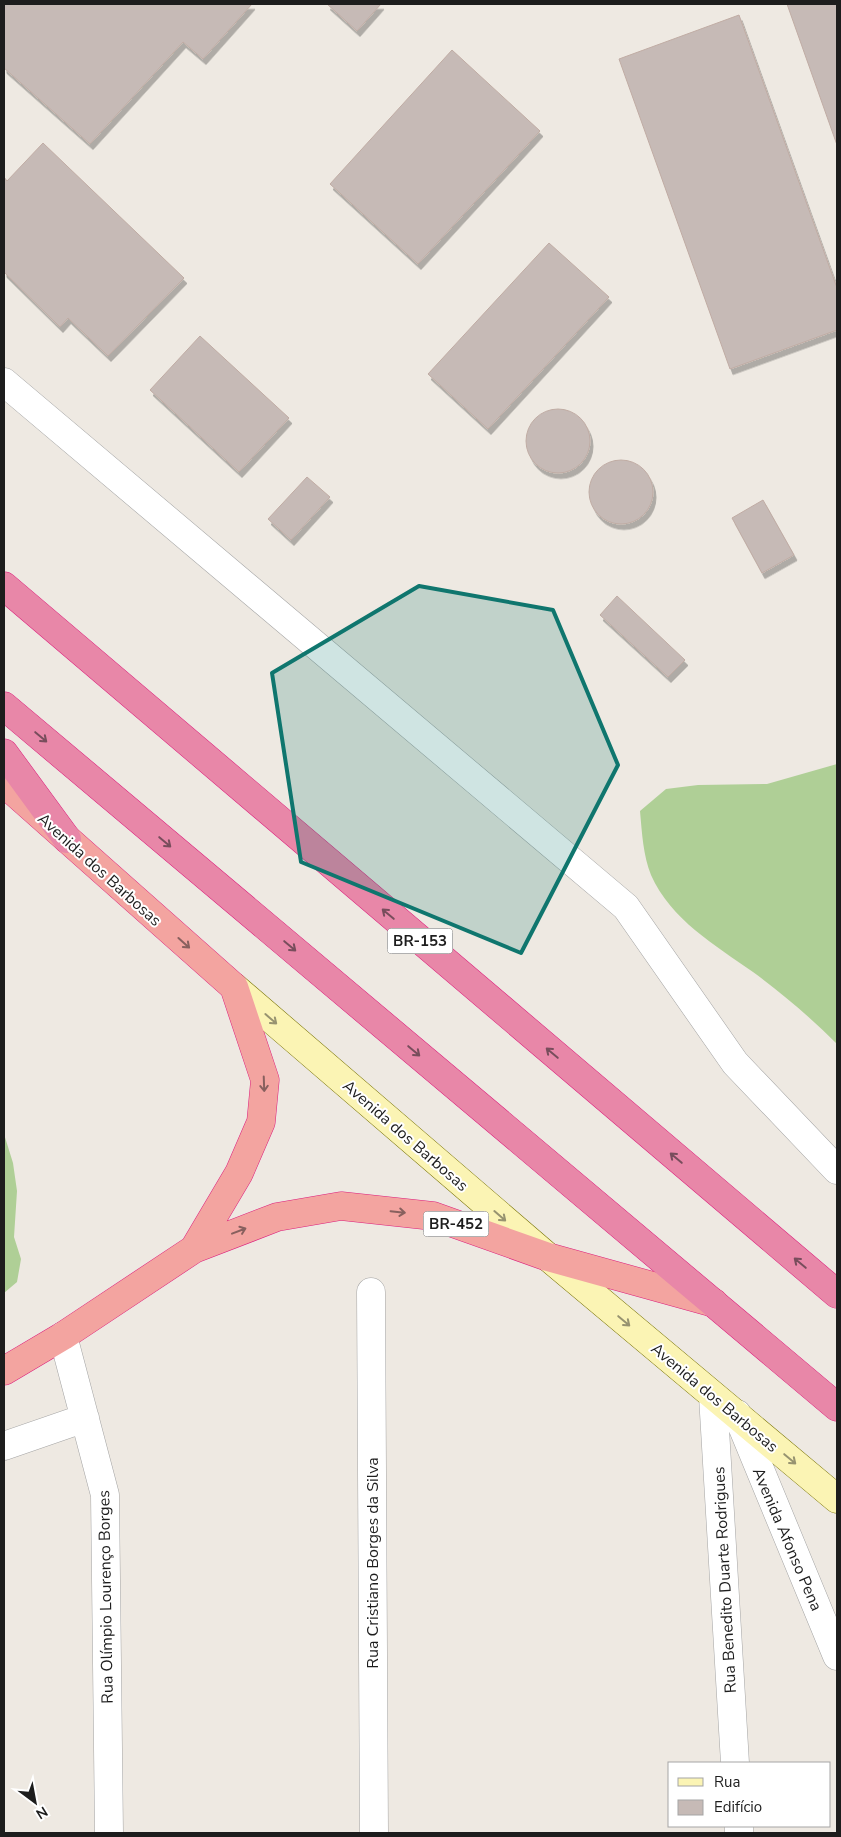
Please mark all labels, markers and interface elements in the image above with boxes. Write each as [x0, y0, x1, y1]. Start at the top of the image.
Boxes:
one-way arrow [34, 732, 47, 743]
street label: Avenida dos Barbosas [33, 808, 166, 931]
one-way arrow [159, 836, 172, 847]
one-way arrow [382, 908, 395, 919]
road number: BR-153 [388, 928, 452, 954]
one-way arrow [178, 938, 191, 949]
one-way arrow [283, 941, 296, 952]
one-way arrow [264, 1013, 277, 1025]
one-way arrow [408, 1045, 421, 1056]
one-way arrow [546, 1047, 559, 1058]
one-way arrow [259, 1075, 268, 1091]
street label: Avenida dos Barbosas [338, 1075, 473, 1196]
one-way arrow [670, 1152, 683, 1163]
one-way arrow [390, 1207, 406, 1217]
one-way arrow [494, 1210, 507, 1222]
road number: BR-452 [424, 1212, 488, 1236]
one-way arrow [232, 1226, 247, 1235]
one-way arrow [794, 1258, 807, 1269]
one-way arrow [617, 1316, 630, 1327]
street label: Avenida dos Barbosas [646, 1338, 783, 1458]
one-way arrow [783, 1453, 796, 1464]
street label: Rua Cristiano Borges da Silva [362, 1457, 384, 1669]
street label: Avenida Afonso Pena [747, 1464, 827, 1614]
street label: Rua Benedito Duarte Rodrigues [708, 1466, 742, 1694]
street label: Rua Olímpio Lourenço Borges [93, 1490, 119, 1704]
legend [668, 1762, 831, 1827]
text: Rua [714, 1772, 740, 1792]
north arrow [10, 1777, 60, 1827]
text: Edifício [714, 1797, 762, 1817]
text: N [32, 1802, 51, 1823]

